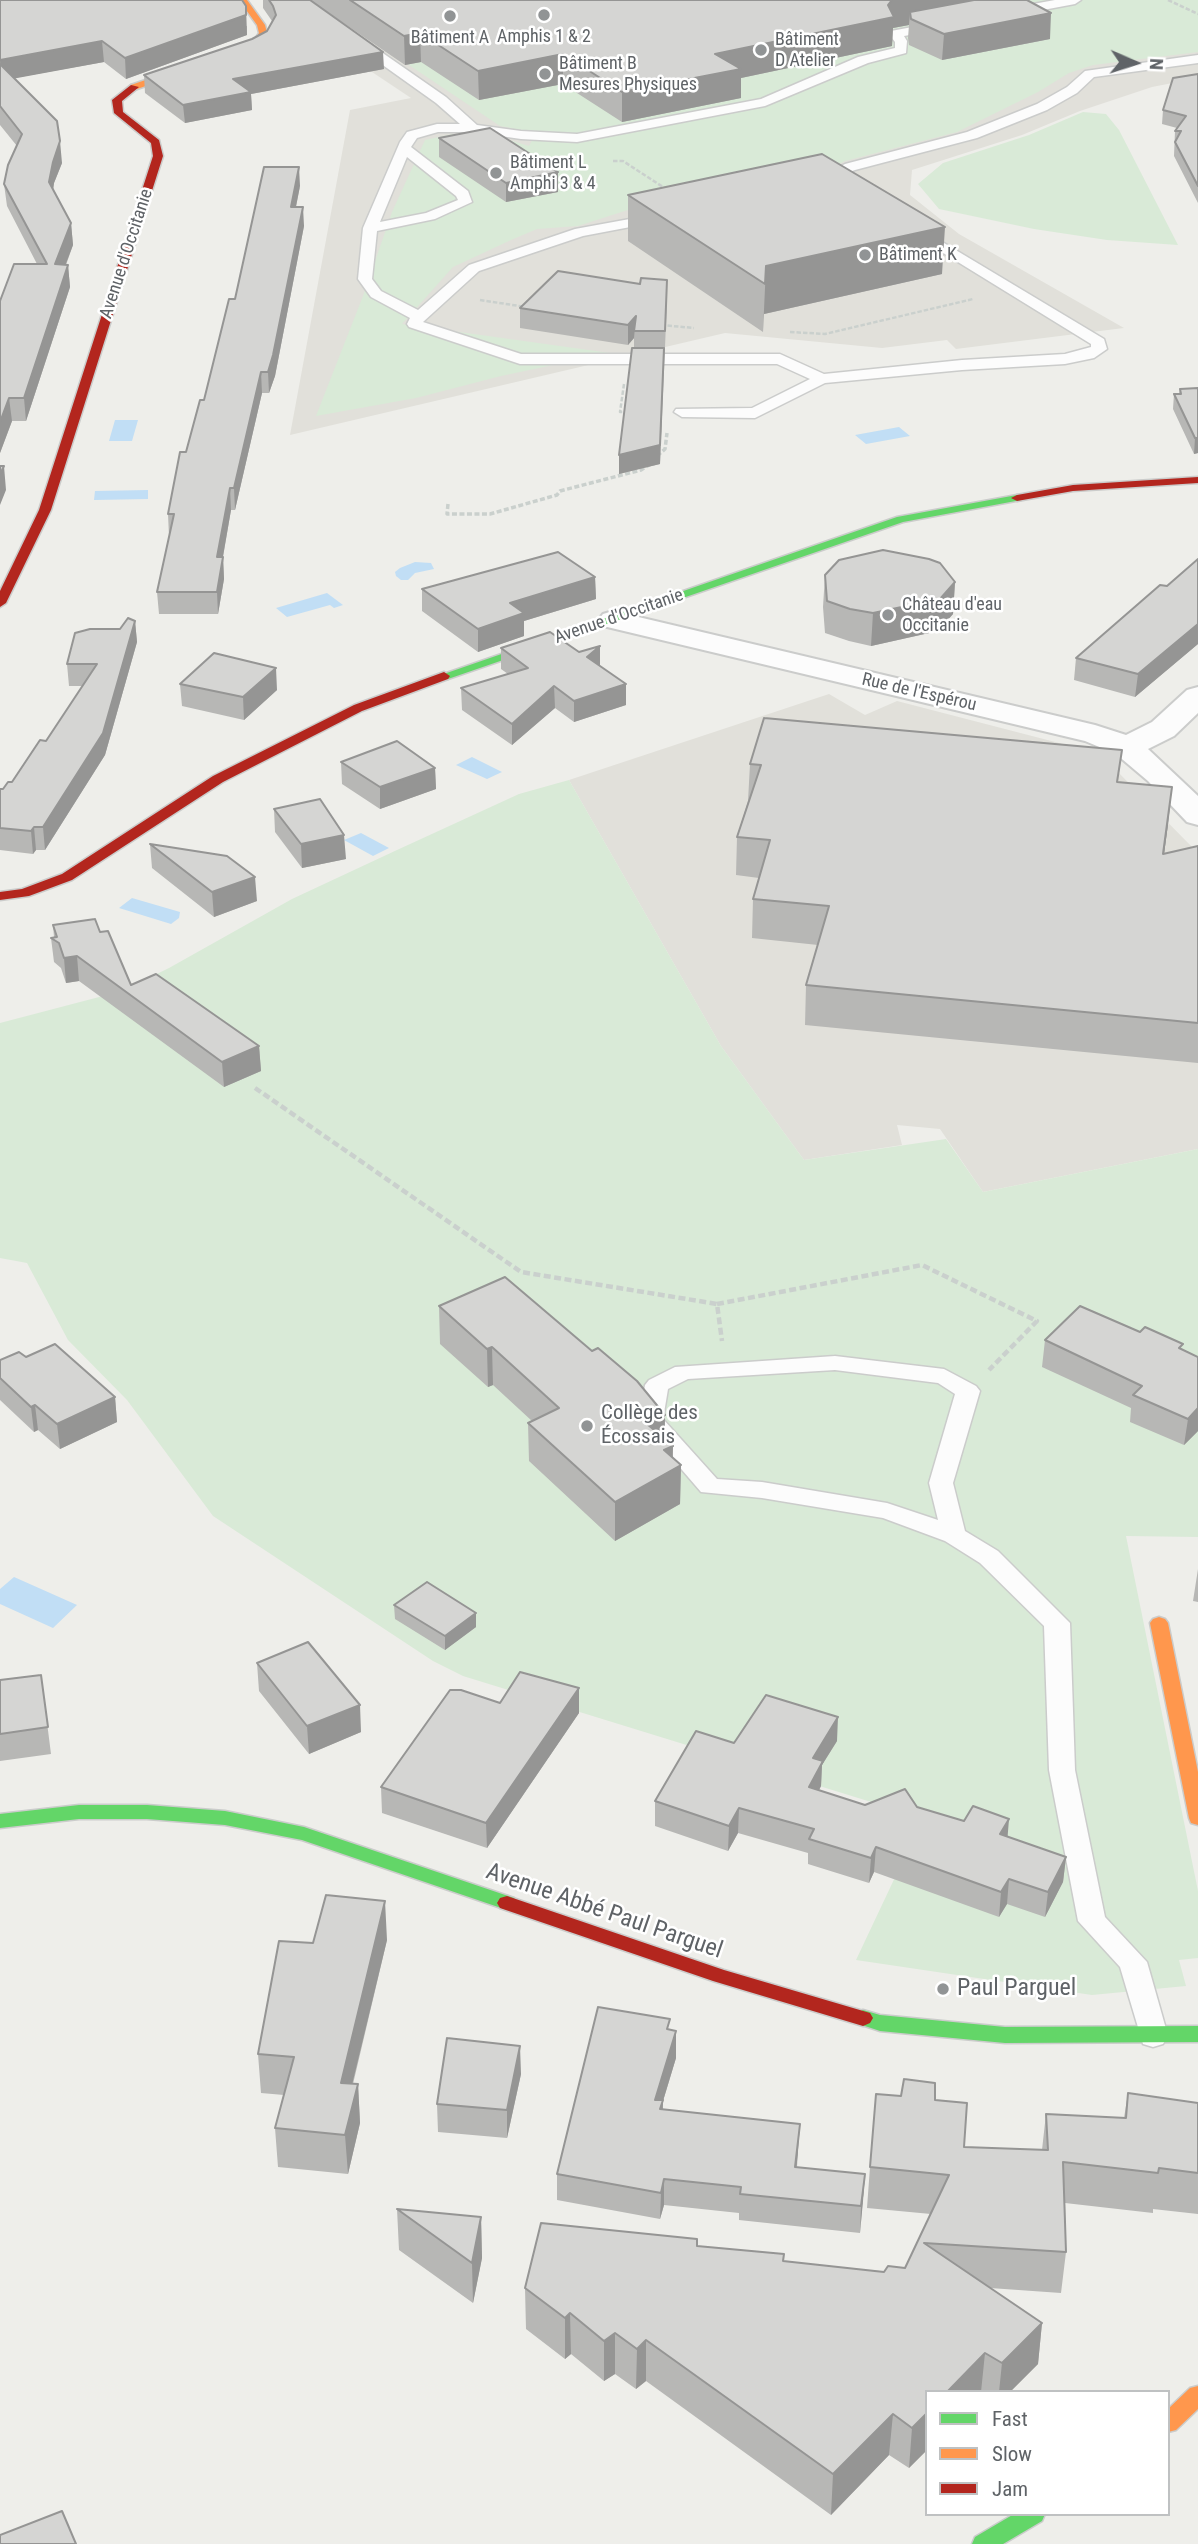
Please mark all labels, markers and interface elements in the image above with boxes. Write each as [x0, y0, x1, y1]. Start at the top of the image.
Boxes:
marker: Amphis 1 & 2 [536, 7, 552, 23]
marker: Bâtiment A [442, 8, 458, 24]
place label: Amphis 1 & 2 [497, 26, 591, 48]
place label: Bâtiment A [411, 27, 489, 49]
north arrow [1100, 28, 1170, 98]
place label: Bâtiment D Atelier [775, 29, 839, 72]
marker: Bâtiment D Atelier [753, 42, 769, 58]
place label: Bâtiment B Mesures Physiques [559, 53, 697, 96]
text: N [1145, 58, 1168, 71]
marker: Bâtiment B Mesures Physiques [537, 66, 553, 82]
place label: Bâtiment L Amphi 3 & 4 [510, 152, 596, 194]
marker: Bâtiment L Amphi 3 & 4 [488, 165, 504, 181]
street label: Avenue d'Occitanie [96, 187, 158, 321]
place label: Bâtiment K [879, 244, 957, 266]
marker: Bâtiment K [857, 247, 873, 263]
street label: Avenue d'Occitanie [552, 585, 686, 649]
place label: Château d'eau Occitanie [902, 594, 1002, 636]
marker: Château d'eau Occitanie [880, 607, 896, 623]
street label: Rue de l'Espérou [860, 669, 978, 717]
place label: Collège des Écossais [601, 1401, 698, 1451]
marker: Collège des Écossais [579, 1418, 595, 1434]
street label: Avenue Abbé Paul Parguel [482, 1858, 726, 1966]
place label: Paul Parguel [957, 1975, 1076, 2003]
marker: Paul Parguel [935, 1981, 951, 1997]
legend [925, 2390, 1170, 2516]
text: Fast [992, 2407, 1028, 2431]
text: Slow [992, 2442, 1032, 2466]
text: Jam [992, 2477, 1028, 2501]

